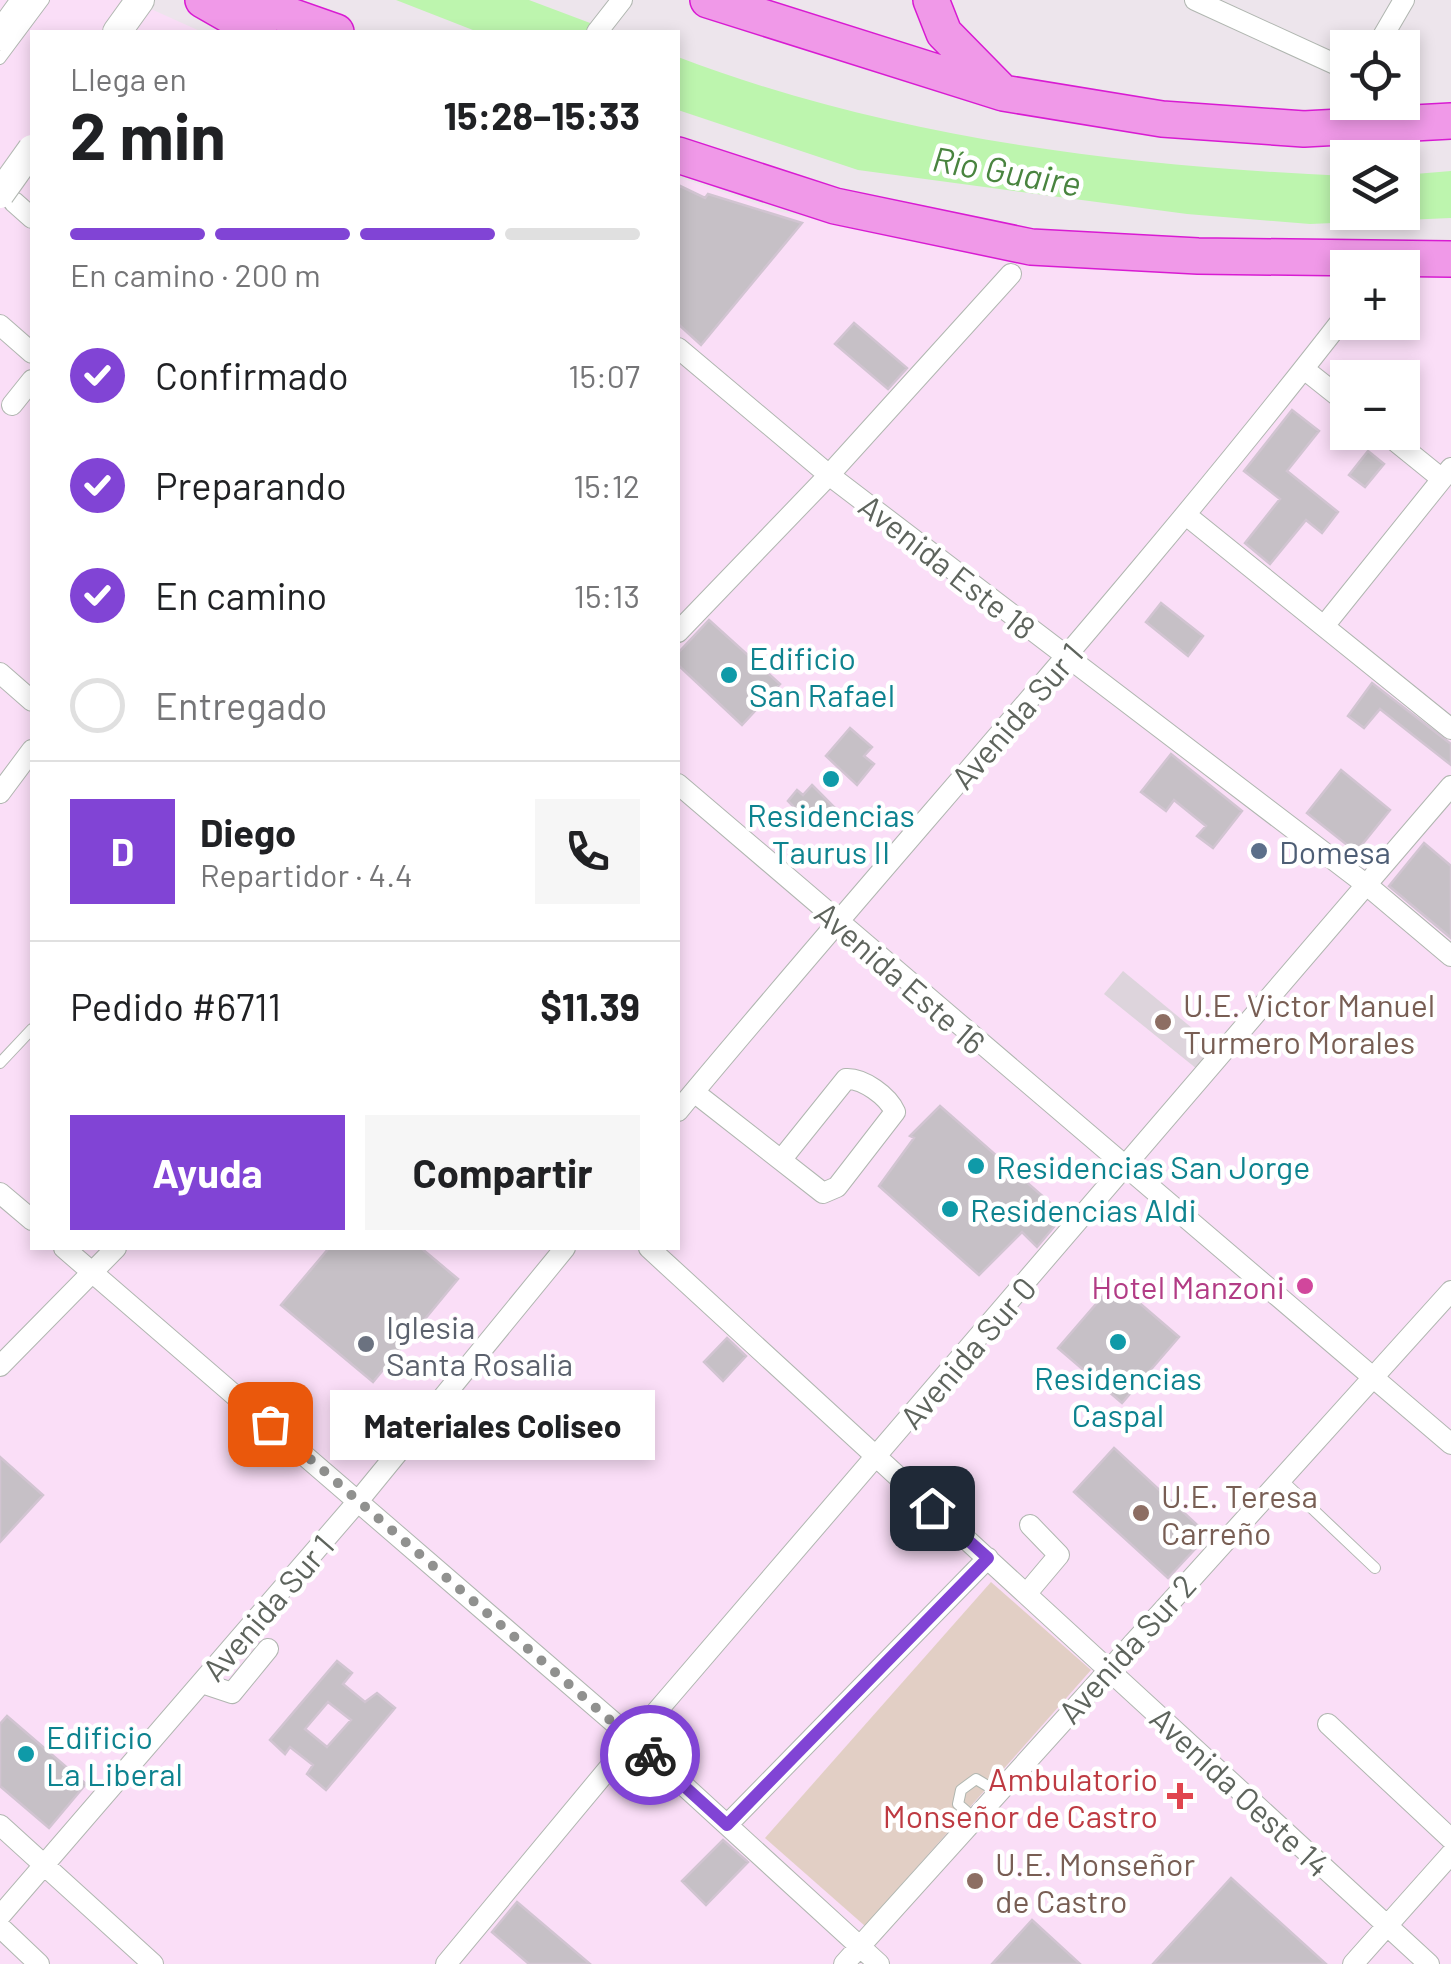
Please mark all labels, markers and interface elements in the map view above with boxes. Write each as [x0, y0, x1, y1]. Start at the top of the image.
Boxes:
map controls [1330, 30, 1420, 450]
button: locate [1330, 30, 1420, 120]
text: Llega en [70, 59, 187, 97]
text: 15:28–15:33 [444, 92, 640, 138]
text: 2 min [70, 95, 226, 173]
water label: Río Guaire [930, 136, 1084, 204]
button: layers [1330, 140, 1420, 230]
button: + [1330, 250, 1420, 340]
text: En camino · 200 m [70, 255, 321, 293]
icon: check [70, 348, 125, 403]
text: Confirmado [155, 352, 349, 398]
text: 15:07 [568, 356, 640, 394]
button: − [1330, 360, 1420, 450]
icon: check [70, 458, 125, 513]
text: Preparando [155, 462, 347, 508]
text: 15:12 [573, 466, 640, 504]
street label: Avenida Este 18 [852, 485, 1044, 647]
icon: check [70, 568, 125, 623]
text: En camino [155, 572, 327, 618]
text: 15:13 [574, 576, 640, 614]
street label: Avenida Sur 1 [942, 634, 1090, 796]
place label: Edificio San Rafael [749, 638, 895, 713]
marker: Edificio San Rafael [718, 664, 740, 686]
text: Entregado [155, 682, 327, 728]
marker: Residencias Taurus II [820, 768, 842, 790]
place label: Residencias Taurus II [747, 795, 915, 870]
button: phone [535, 799, 640, 904]
text: Diego [200, 809, 296, 855]
text: D [111, 828, 134, 874]
place label: Domesa [1279, 832, 1391, 870]
marker: Domesa [1248, 840, 1270, 862]
text: Repartidor · 4.4 [200, 855, 413, 893]
street label: Avenida Este 16 [808, 893, 994, 1061]
text: Pedido #6711 [70, 983, 281, 1029]
text: $11.39 [540, 983, 640, 1029]
place label: U.E. Victor Manuel Turmero Morales [1183, 985, 1435, 1060]
marker: U.E. Victor Manuel Turmero Morales [1152, 1011, 1174, 1033]
button: Ayuda [70, 1115, 345, 1230]
button: Compartir [365, 1115, 640, 1230]
place label: Residencias San Jorge [996, 1147, 1310, 1185]
marker: Residencias San Jorge [965, 1155, 987, 1177]
place label: Residencias Aldi [970, 1190, 1197, 1228]
marker: Residencias Aldi [939, 1198, 961, 1220]
place label: Hotel Manzoni [1091, 1267, 1285, 1305]
street label: Avenida Sur 0 [891, 1269, 1043, 1435]
marker: Hotel Manzoni [1294, 1275, 1316, 1297]
place label: Iglesia Santa Rosalia [386, 1307, 573, 1382]
marker: Residencias Caspal [1107, 1331, 1129, 1353]
marker: Iglesia Santa Rosalia [355, 1333, 377, 1355]
place label: Residencias Caspal [1034, 1358, 1202, 1433]
pin [228, 1382, 313, 1467]
callout: Materiales Coliseo [330, 1389, 655, 1459]
icon: bag [243, 1397, 298, 1452]
text: Materiales Coliseo [363, 1406, 622, 1444]
pin [890, 1466, 975, 1551]
place label: U.E. Teresa Carreño [1161, 1476, 1318, 1551]
icon: home [905, 1481, 960, 1536]
marker: U.E. Teresa Carreño [1130, 1502, 1152, 1524]
street label: Avenida Sur 1 [193, 1526, 341, 1688]
street label: Avenida Sur 2 [1049, 1566, 1203, 1730]
street label: Avenida Oeste 14 [1143, 1698, 1339, 1884]
courier [600, 1705, 700, 1805]
place label: Edificio La Liberal [46, 1717, 183, 1792]
icon: bike [623, 1728, 678, 1783]
marker: Edificio La Liberal [15, 1743, 37, 1765]
place label: Ambulatorio Monseñor de Castro [883, 1759, 1158, 1834]
marker: Ambulatorio Monseñor de Castro [1167, 1783, 1193, 1809]
place label: U.E. Monseñor de Castro [995, 1844, 1196, 1919]
marker: U.E. Monseñor de Castro [964, 1870, 986, 1892]

